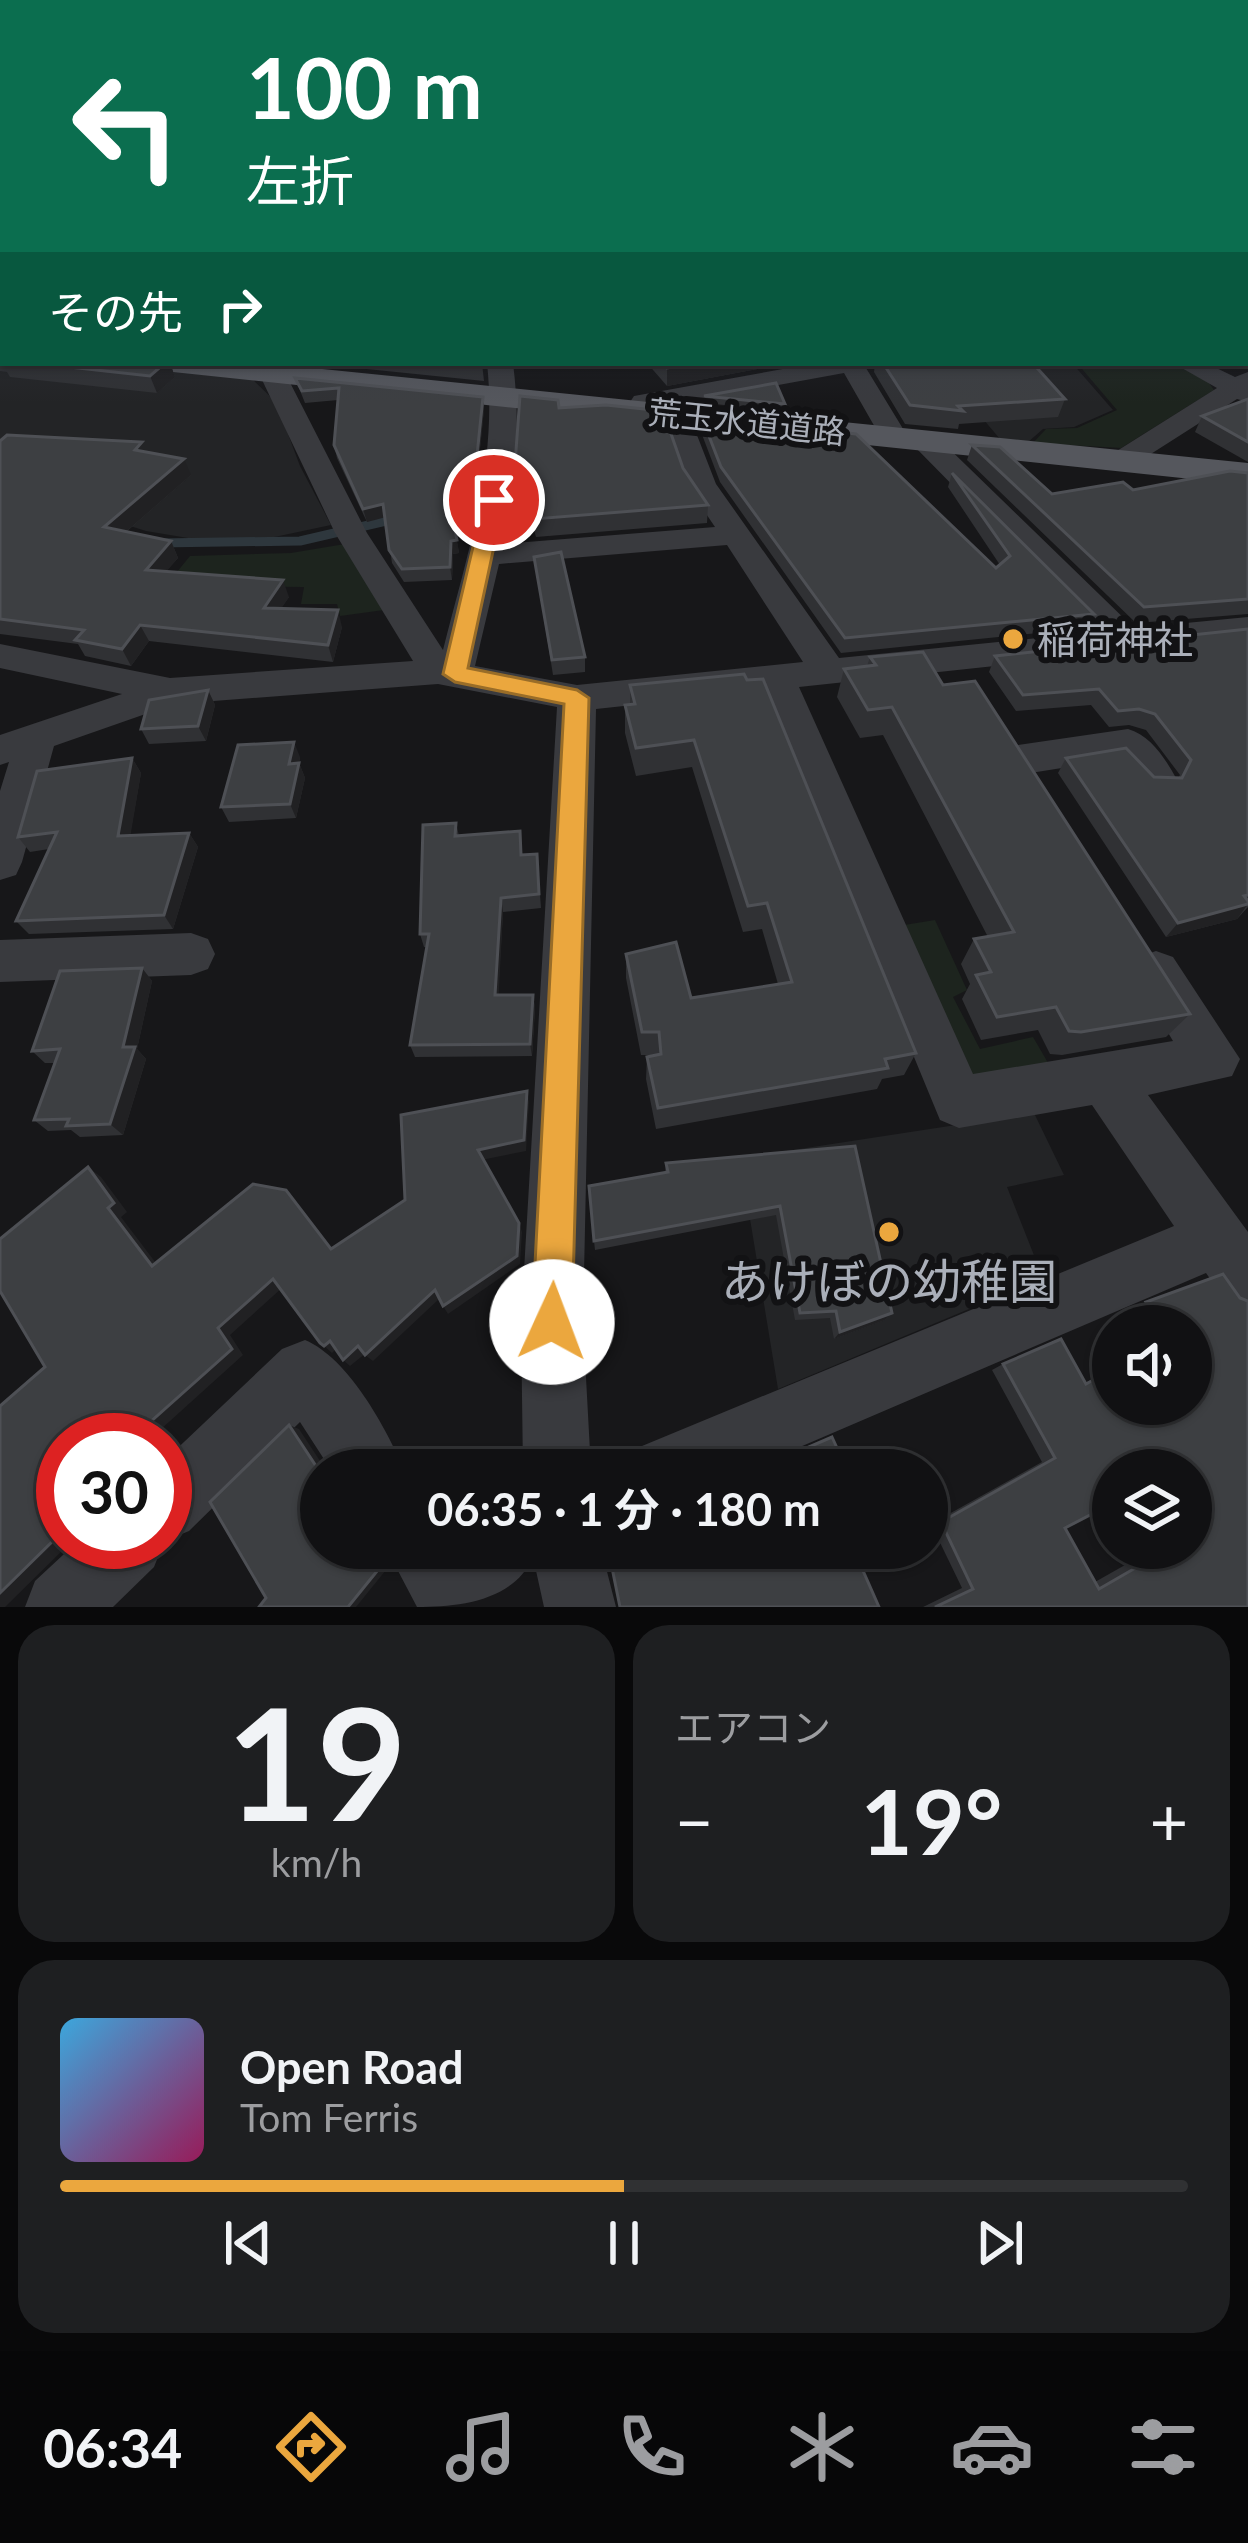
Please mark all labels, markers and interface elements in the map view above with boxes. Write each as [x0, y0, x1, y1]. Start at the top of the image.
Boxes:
text: 100 m [246, 36, 483, 137]
icon: left [48, 48, 204, 204]
text: 左折 [246, 148, 354, 213]
icon: right [207, 276, 273, 342]
text: その先 [48, 285, 183, 339]
street label: 荒玉水道道路 [646, 391, 848, 451]
pin [443, 449, 545, 551]
icon: arrive [461, 467, 527, 533]
place label: 稲荷神社 [1037, 616, 1193, 662]
marker: 稲荷神社 [1000, 626, 1026, 652]
marker: あけぼの幼稚園 [876, 1219, 902, 1245]
place label: あけぼの幼稚園 [721, 1252, 1057, 1309]
position arrow [489, 1259, 615, 1385]
map controls [1092, 1305, 1212, 1569]
button: sound [1092, 1305, 1212, 1425]
speed limit sign: 30 [36, 1413, 192, 1569]
button: layers [1092, 1449, 1212, 1569]
text: 06:35 · 1 分 · 180 m [427, 1482, 821, 1536]
text: 19 [226, 1667, 407, 1854]
text: エアコン [675, 1704, 831, 1750]
text: 19° [861, 1766, 1002, 1874]
text: − [675, 1781, 713, 1860]
text: + [1150, 1781, 1188, 1860]
text: km/h [271, 1839, 362, 1885]
text: Open Road [240, 2040, 464, 2094]
text: Tom Ferris [240, 2094, 418, 2140]
icon: previous [215, 2210, 281, 2276]
icon: pause [591, 2210, 657, 2276]
icon: next [967, 2210, 1033, 2276]
icon: directions [269, 2405, 353, 2489]
icon: music [439, 2405, 523, 2489]
icon: phone [610, 2405, 694, 2489]
icon: climate [780, 2405, 864, 2489]
icon: car [950, 2405, 1034, 2489]
icon: filters [1121, 2405, 1205, 2489]
text: 06:34 [43, 2415, 182, 2480]

